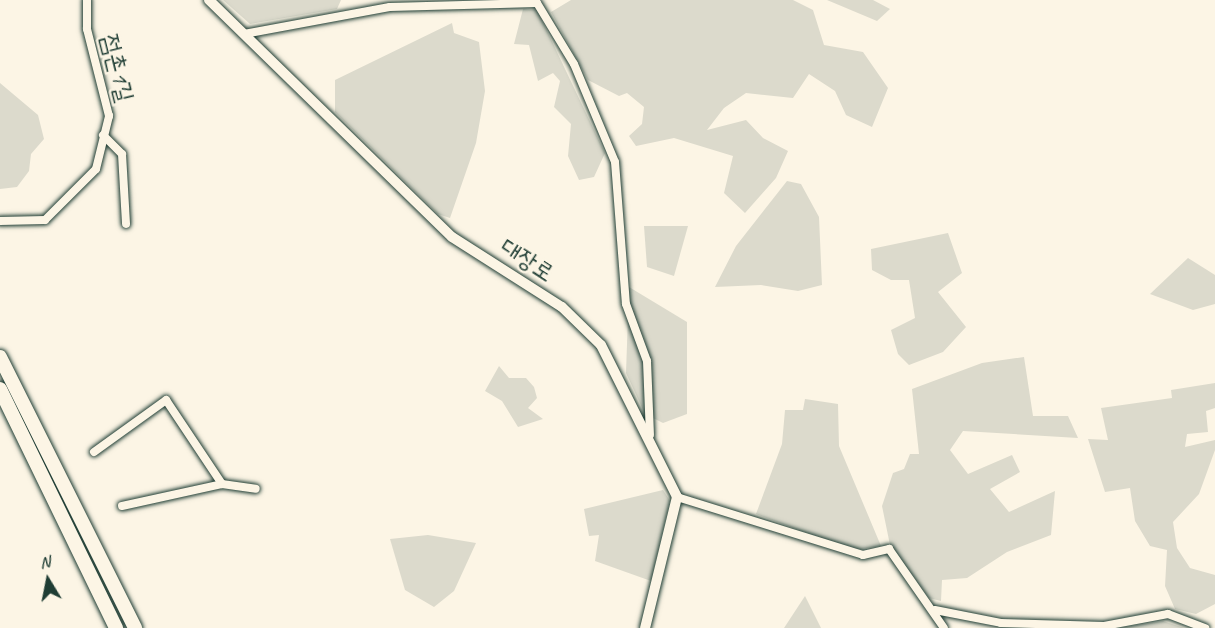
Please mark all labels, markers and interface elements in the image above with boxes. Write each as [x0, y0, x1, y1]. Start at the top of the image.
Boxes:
street label: 점촌1길 [95, 31, 139, 105]
street label: 대장로 [495, 232, 559, 288]
north arrow [18, 550, 78, 610]
text: N [38, 552, 51, 573]

